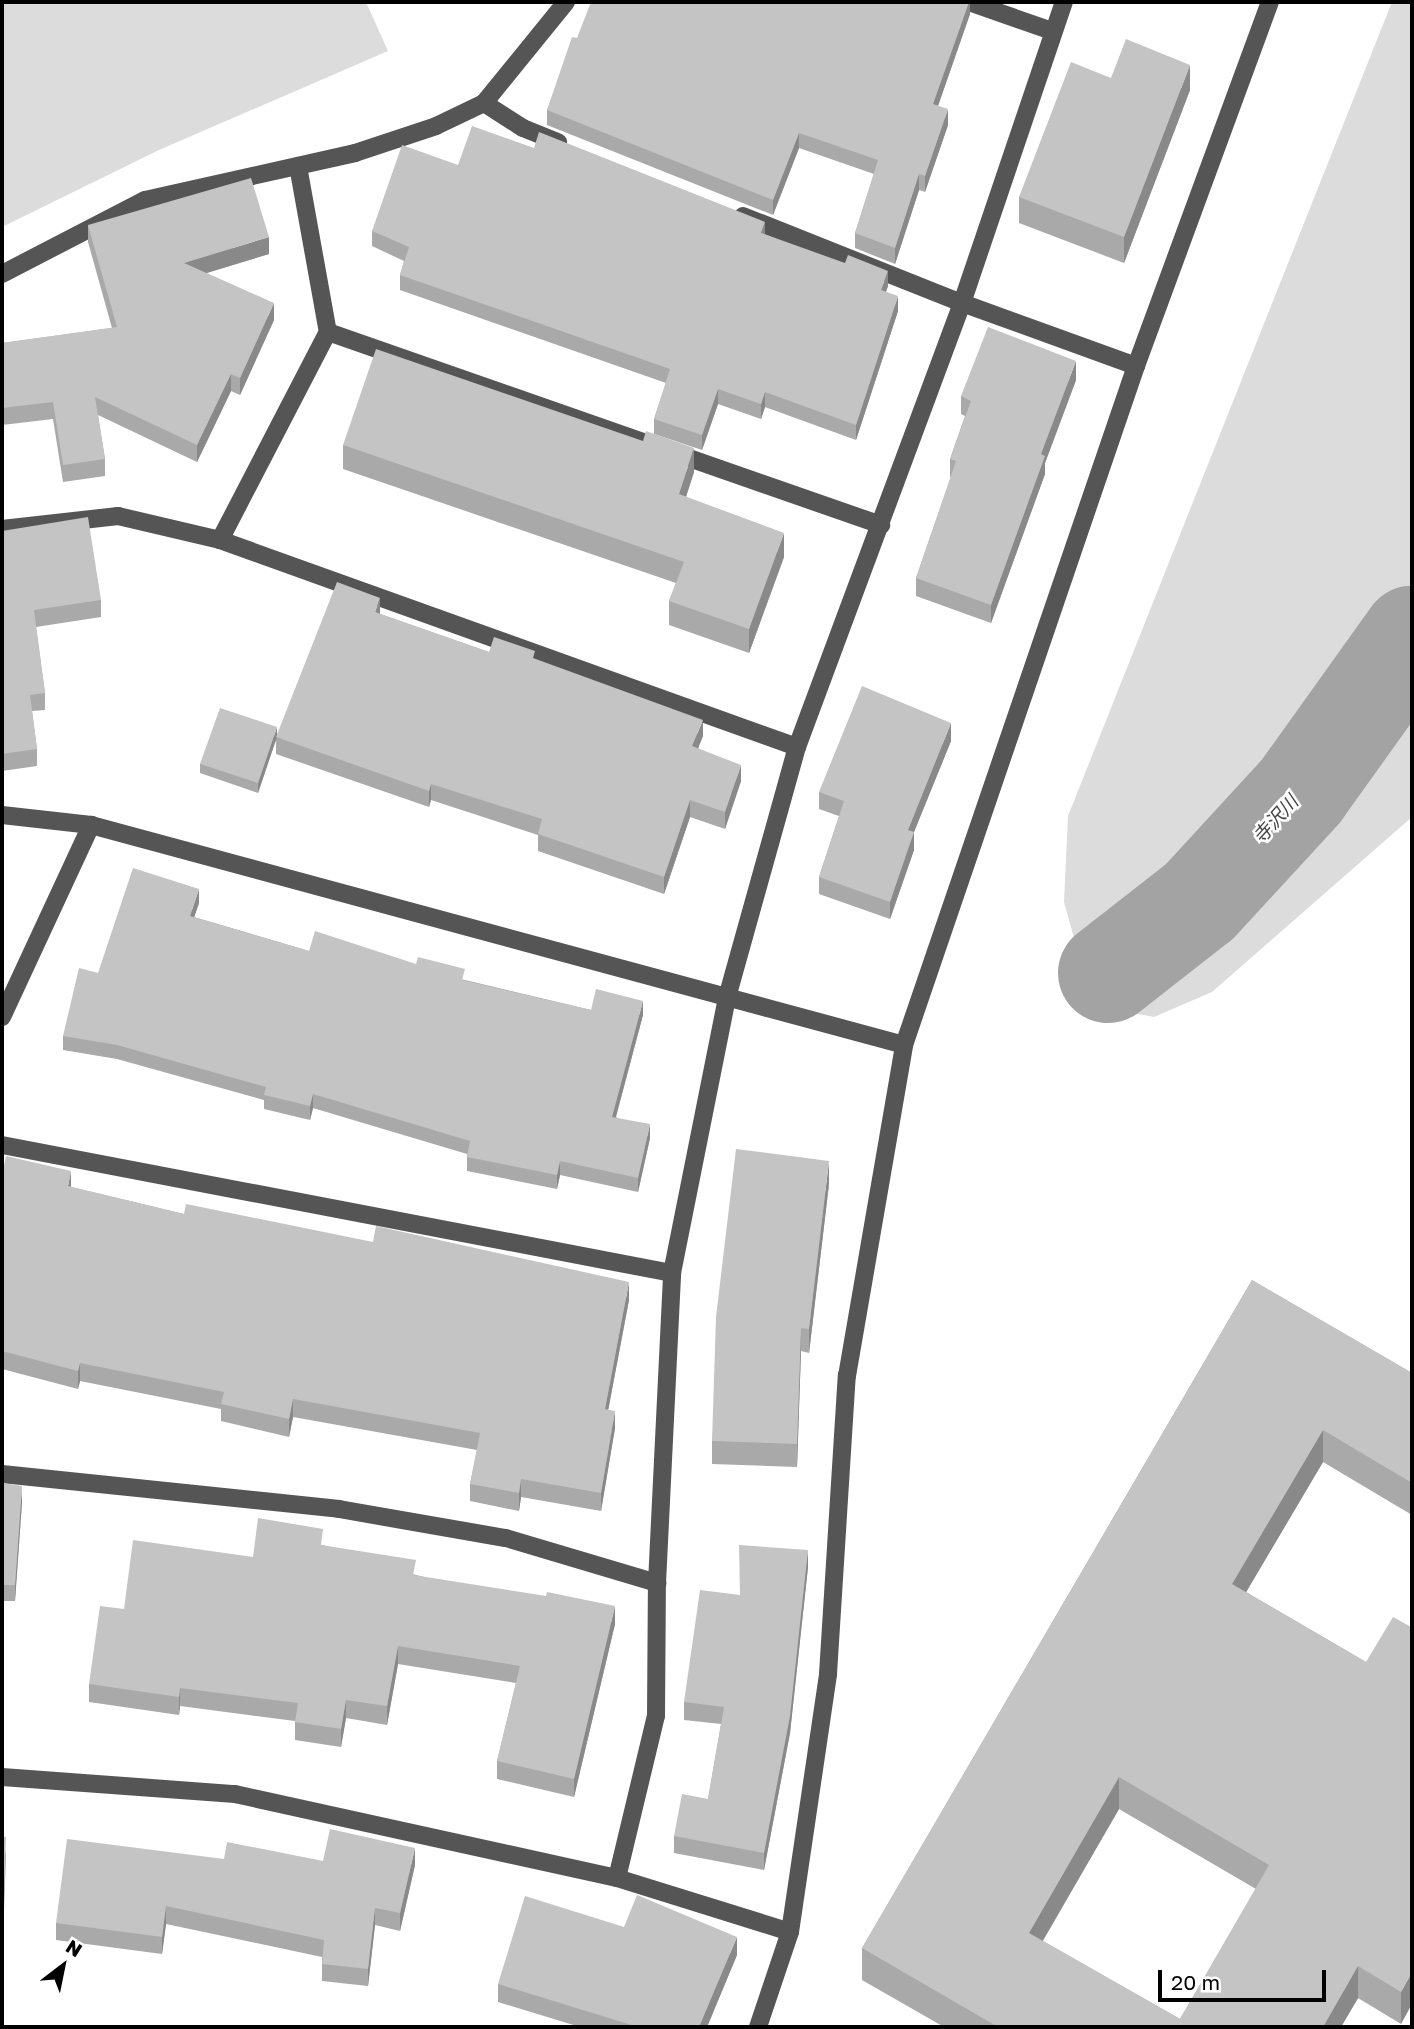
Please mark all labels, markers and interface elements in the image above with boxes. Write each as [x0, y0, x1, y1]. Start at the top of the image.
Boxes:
water label: 寺沢川 [1247, 790, 1303, 848]
north arrow [28, 1931, 98, 2001]
text: N [62, 1934, 87, 1961]
scale bar [1162, 1955, 1330, 1999]
text: 20 m [1171, 1969, 1220, 1995]

